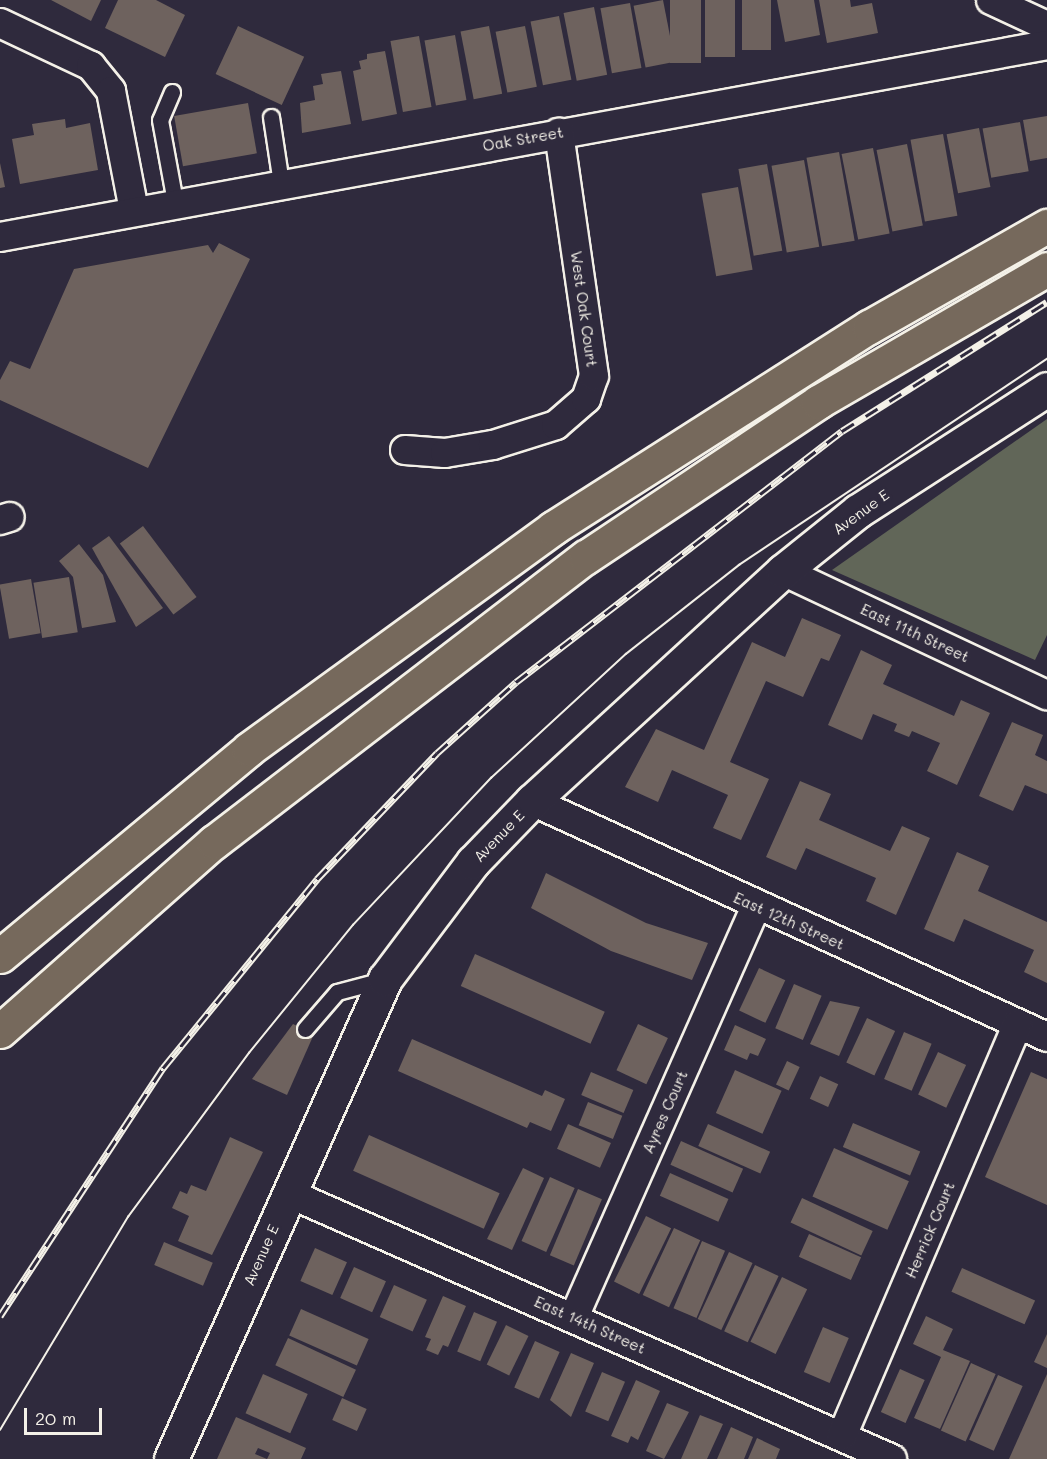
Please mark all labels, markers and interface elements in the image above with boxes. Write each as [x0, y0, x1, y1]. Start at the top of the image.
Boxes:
street label: Oak Street [481, 123, 565, 155]
street label: West Oak Court [567, 250, 601, 368]
street label: Avenue E [829, 486, 893, 538]
street label: East 11th Street [858, 600, 972, 666]
street label: Avenue E [470, 806, 528, 866]
street label: East 12th Street [731, 889, 847, 953]
street label: Ayres Court [639, 1068, 691, 1156]
street label: Herrick Court [902, 1179, 958, 1281]
street label: Avenue E [239, 1222, 283, 1288]
street label: East 14th Street [532, 1292, 648, 1358]
scale bar [27, 1396, 105, 1434]
text: 20 m [35, 1406, 76, 1430]

